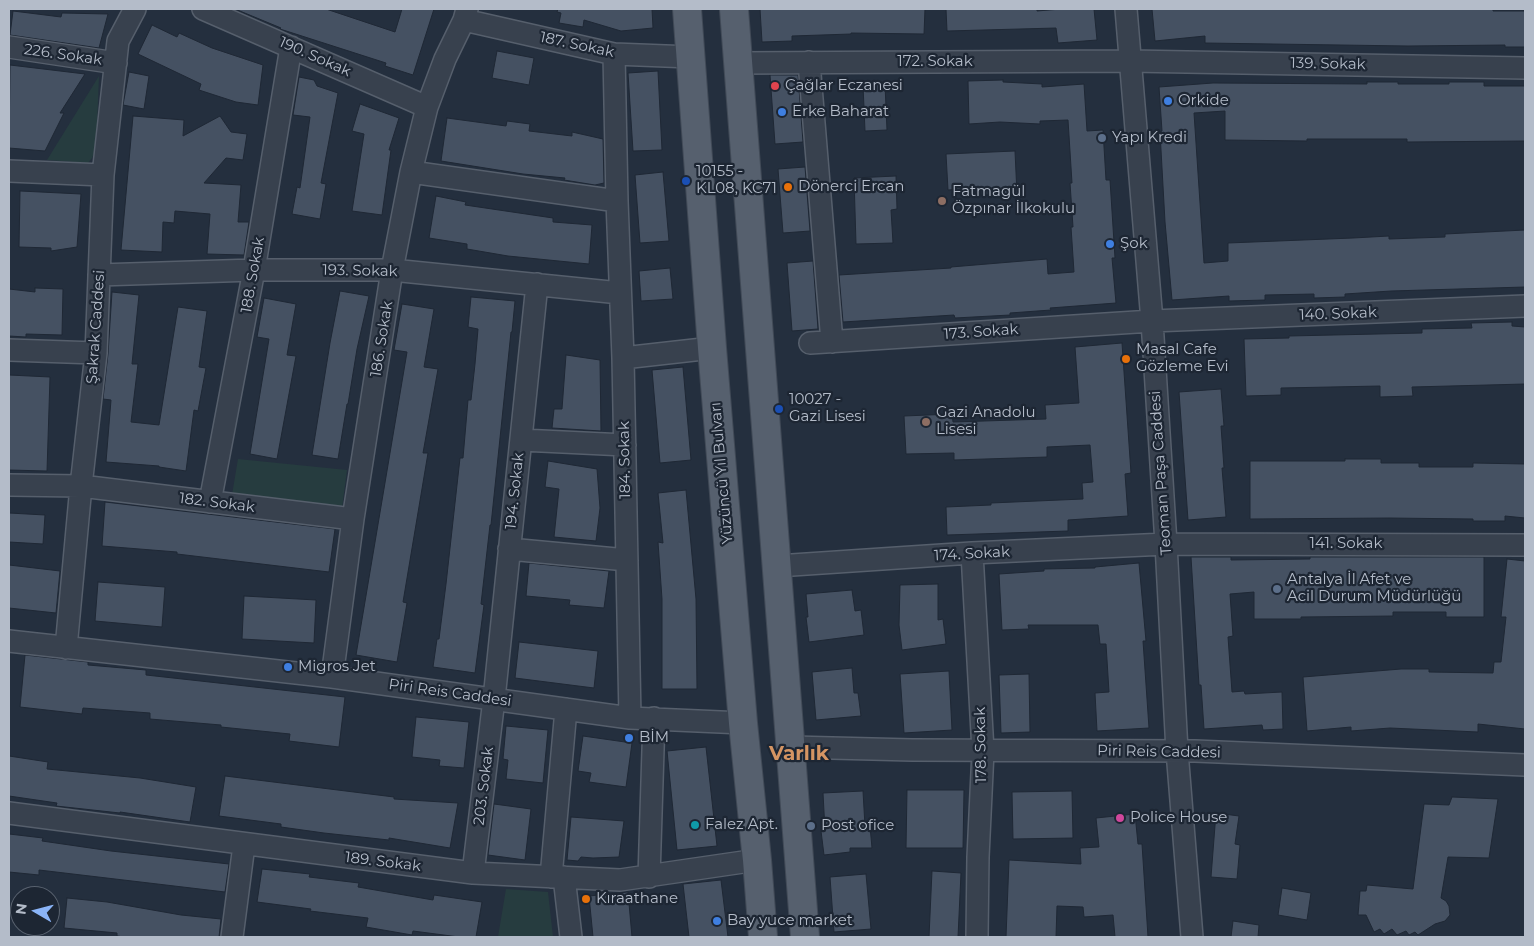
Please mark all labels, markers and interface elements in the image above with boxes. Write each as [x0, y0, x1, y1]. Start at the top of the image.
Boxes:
street label: 187. Sokak [538, 28, 616, 62]
street label: 190. Sokak [276, 33, 354, 81]
street label: 226. Sokak [23, 41, 103, 69]
street label: 172. Sokak [897, 53, 973, 71]
street label: 139. Sokak [1290, 54, 1366, 74]
place label: Çağlar Eczanesi [785, 77, 903, 95]
marker: Çağlar Eczanesi [769, 80, 781, 92]
place label: Orkide [1178, 92, 1229, 110]
marker: Orkide [1162, 95, 1174, 107]
place label: Erke Baharat [792, 103, 889, 121]
marker: Erke Baharat [776, 106, 788, 118]
place label: Yapı Kredi [1112, 129, 1187, 147]
marker: Yapı Kredi [1096, 132, 1108, 144]
place label: 10155 - KL08, KC71 [696, 163, 777, 198]
marker: 10155 - KL08, KC71 [680, 175, 692, 187]
place label: Dönerci Ercan [798, 178, 904, 196]
marker: Dönerci Ercan [782, 181, 794, 193]
place label: Fatmagül Özpınar İlkokulu [952, 183, 1075, 218]
marker: Fatmagül Özpınar İlkokulu [936, 195, 948, 207]
street label: 188. Sokak [237, 235, 269, 315]
place label: Şok [1120, 235, 1148, 253]
marker: Şok [1104, 238, 1116, 250]
street label: 193. Sokak [322, 261, 398, 281]
street label: Şakrak Caddesi [83, 269, 109, 385]
street label: 186. Sokak [367, 300, 397, 378]
street label: 140. Sokak [1299, 304, 1377, 324]
street label: 173. Sokak [943, 320, 1019, 344]
place label: Masal Cafe Gözleme Evi [1136, 341, 1229, 376]
marker: Masal Cafe Gözleme Evi [1120, 353, 1132, 365]
street label: Teoman Paşa Caddesi [1146, 390, 1176, 556]
place label: 10027 - Gazi Lisesi [789, 391, 866, 426]
street label: Yüzüncü Yıl Bulvarı [707, 401, 737, 545]
marker: 10027 - Gazi Lisesi [773, 403, 785, 415]
place label: Gazi Anadolu Lisesi [936, 404, 1036, 439]
marker: Gazi Anadolu Lisesi [920, 416, 932, 428]
street label: 184. Sokak [615, 421, 635, 499]
street label: 194. Sokak [502, 452, 528, 530]
street label: 182. Sokak [178, 489, 256, 517]
street label: 141. Sokak [1310, 535, 1382, 553]
street label: 174. Sokak [934, 543, 1010, 565]
place label: Antalya İl Afet ve Acil Durum Müdürlüğü [1287, 571, 1461, 606]
marker: Antalya İl Afet ve Acil Durum Müdürlüğü [1271, 583, 1283, 595]
place label: Migros Jet [298, 658, 376, 676]
marker: Migros Jet [282, 661, 294, 673]
street label: Piri Reis Caddesi [387, 675, 513, 711]
street label: 178. Sokak [971, 707, 991, 783]
place label: BİM [639, 729, 669, 747]
marker: BİM [623, 732, 635, 744]
district label: Varlık [769, 742, 829, 766]
street label: Piri Reis Caddesi [1097, 742, 1221, 762]
street label: 203. Sokak [470, 746, 498, 826]
place label: Police House [1130, 809, 1227, 827]
marker: Police House [1114, 812, 1126, 824]
place label: Falez Apt. [705, 816, 778, 834]
place label: Post ofice [821, 817, 894, 835]
marker: Falez Apt. [689, 819, 701, 831]
marker: Post ofice [805, 820, 817, 832]
street label: 189. Sokak [344, 848, 422, 876]
north arrow [10, 886, 60, 936]
place label: Kıraathane [596, 890, 678, 908]
marker: Kıraathane [580, 893, 592, 905]
text: N [11, 902, 31, 916]
place label: Bay yuce market [727, 912, 853, 930]
marker: Bay yuce market [711, 915, 723, 927]

